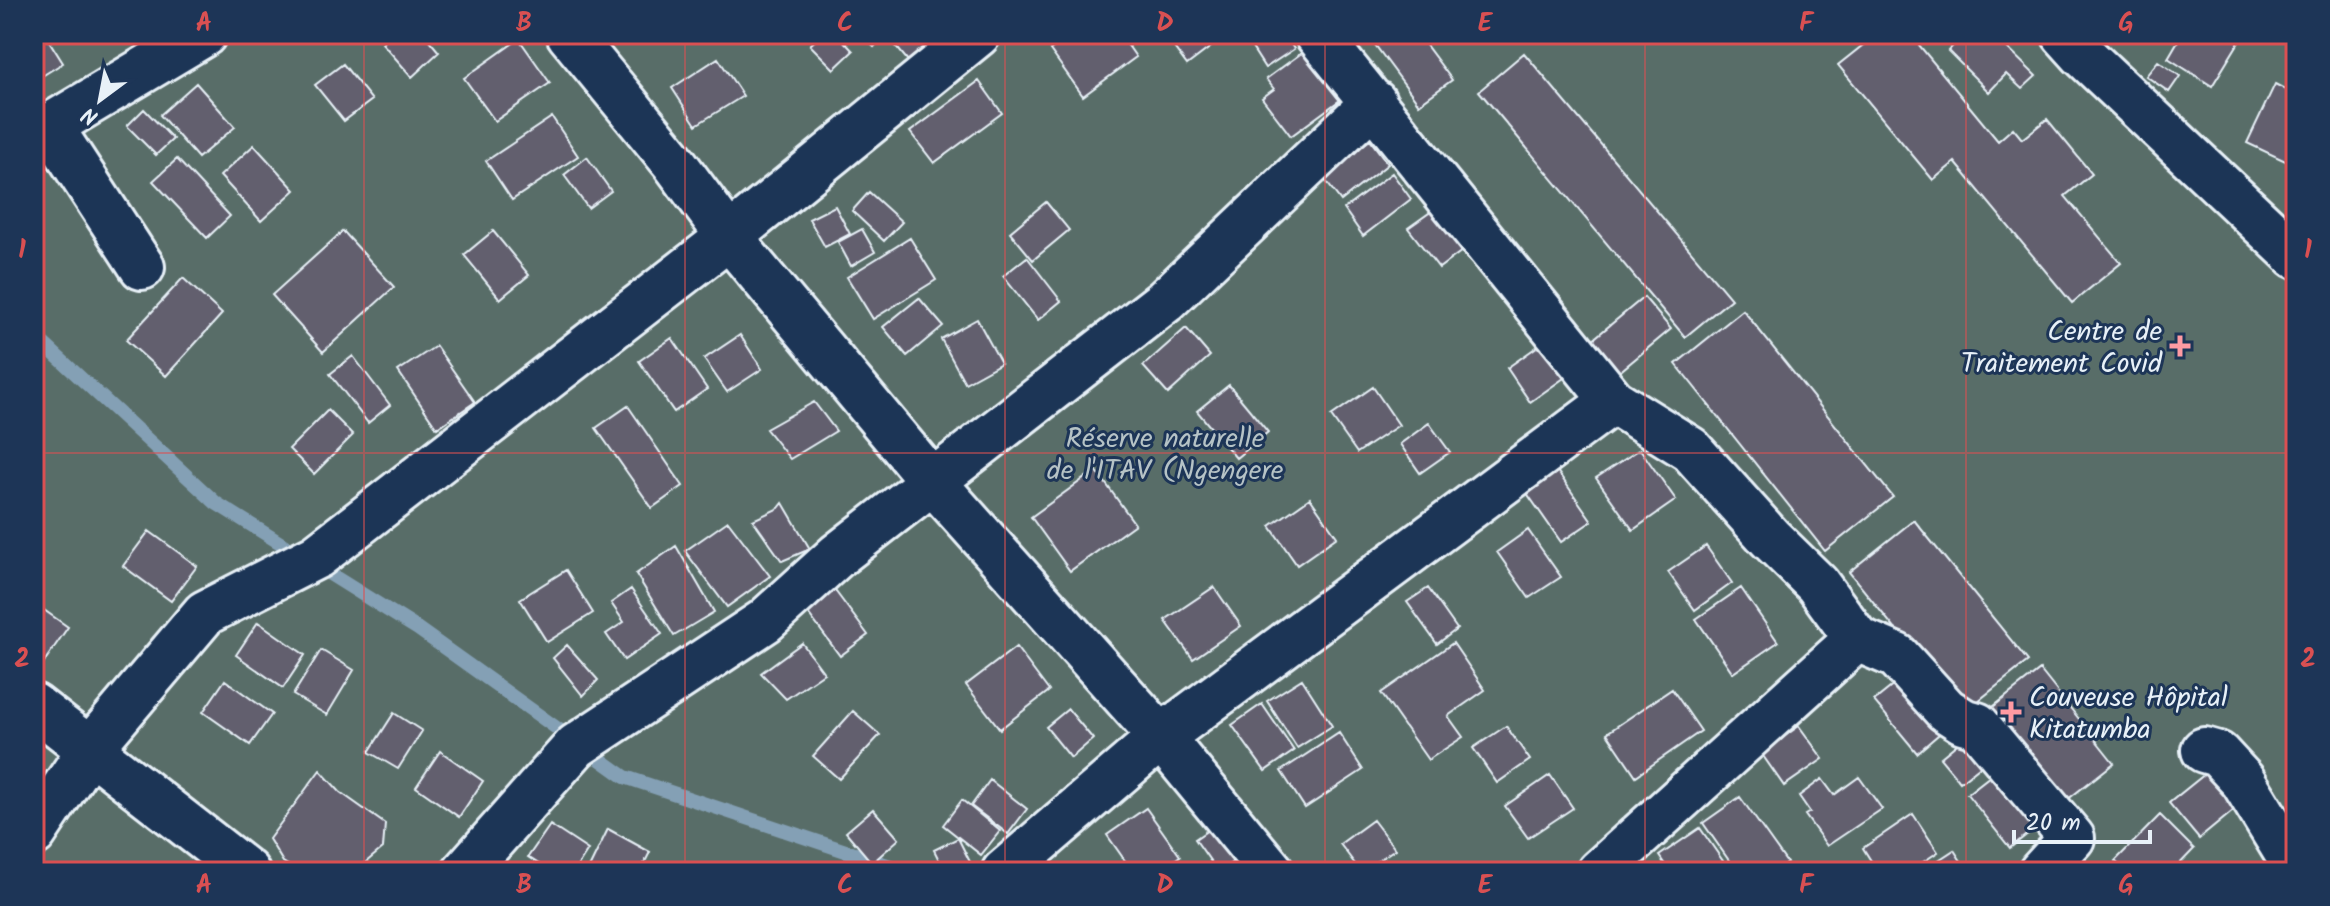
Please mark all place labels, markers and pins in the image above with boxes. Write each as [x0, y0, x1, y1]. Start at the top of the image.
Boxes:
place label: Centre de Traitement Covid [1961, 310, 2163, 387]
marker: Centre de Traitement Covid [2169, 335, 2191, 357]
place label: Couveuse Hôpital Kitatumba [2029, 676, 2228, 753]
marker: Couveuse Hôpital Kitatumba [2000, 701, 2022, 723]

